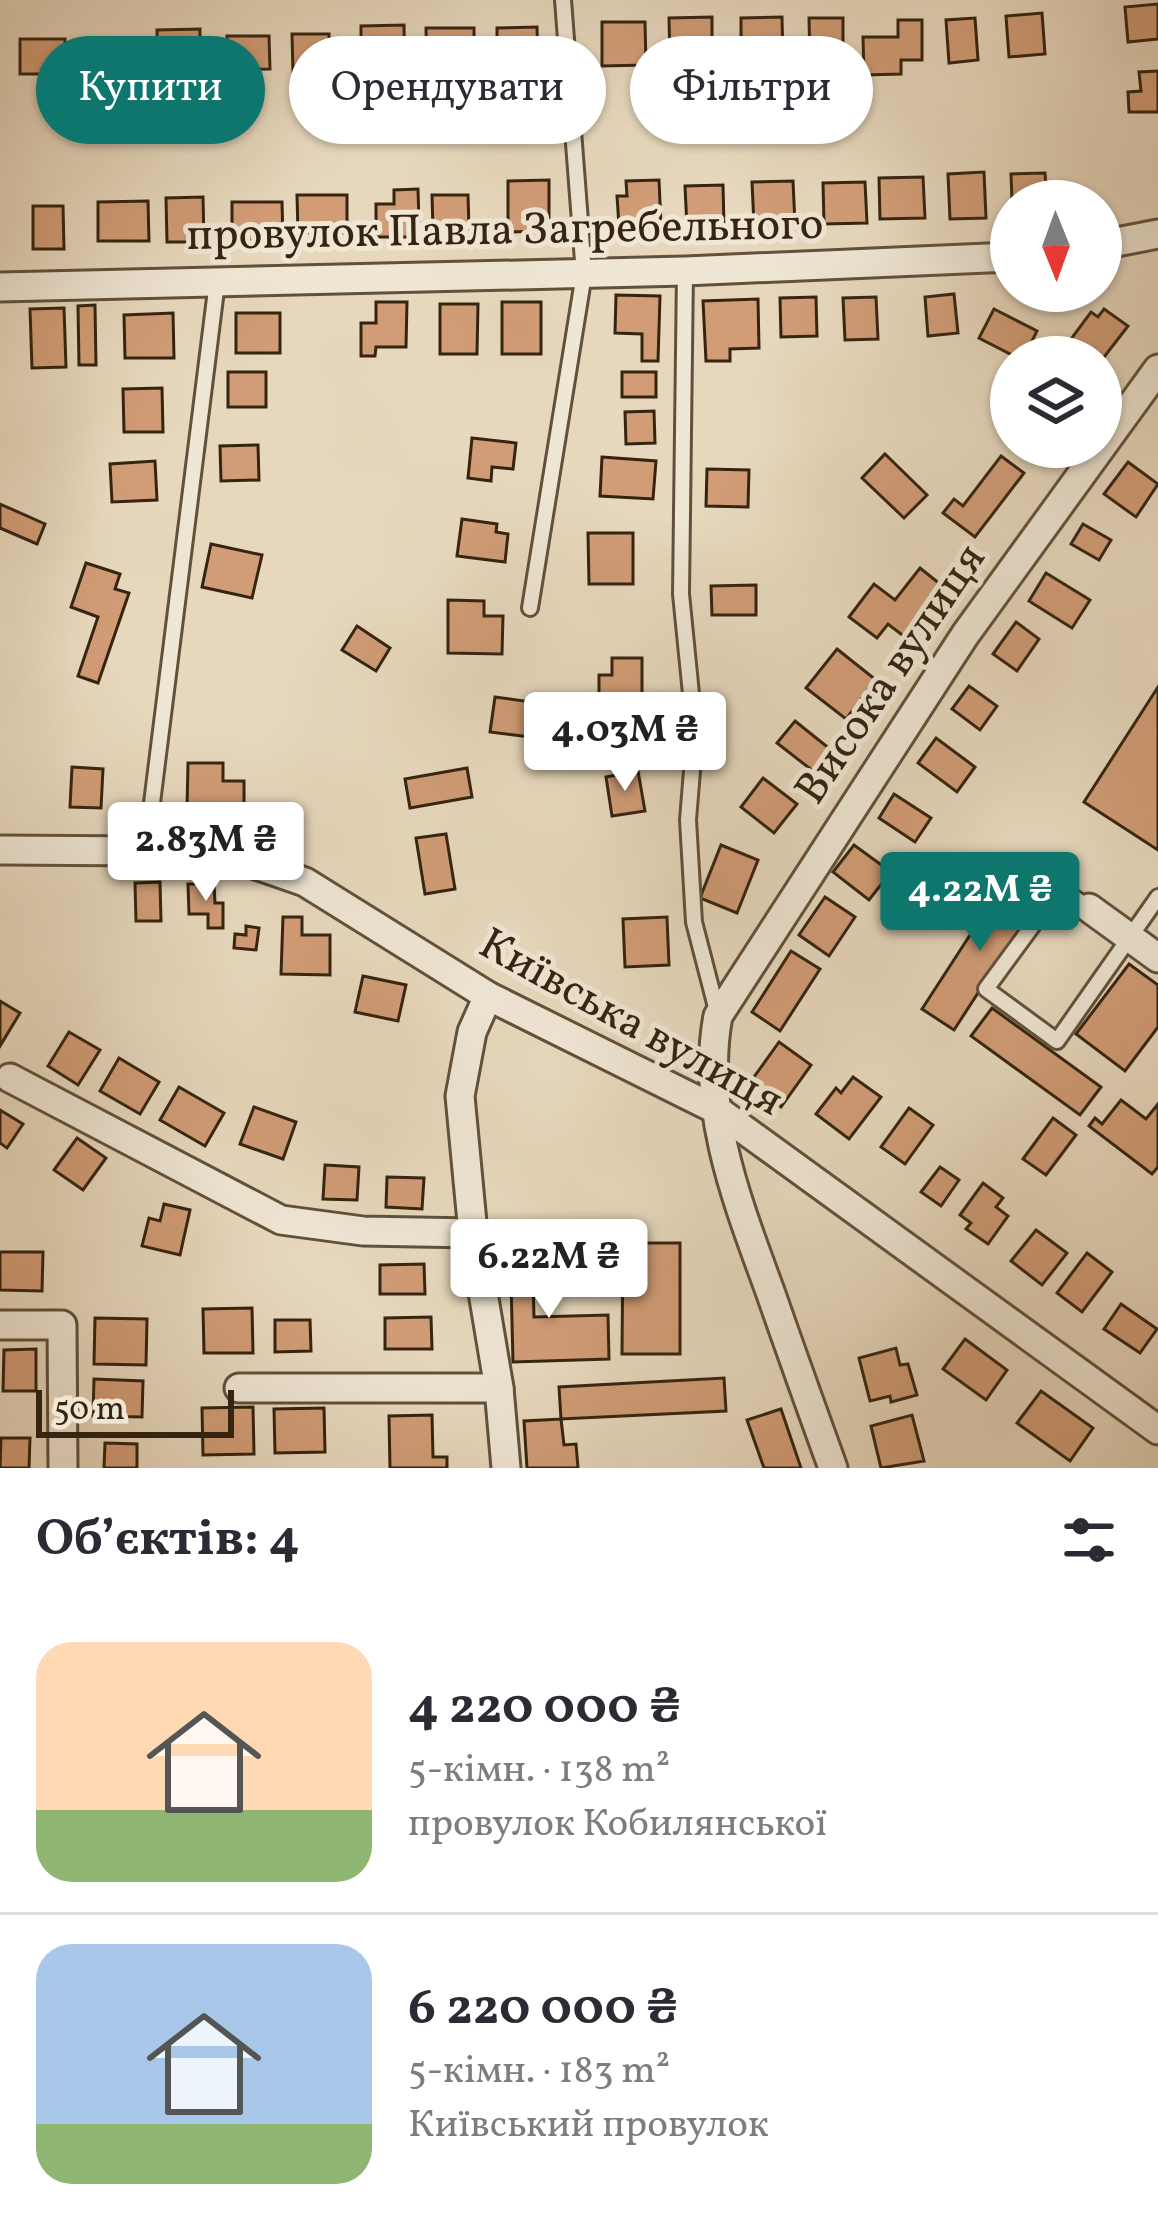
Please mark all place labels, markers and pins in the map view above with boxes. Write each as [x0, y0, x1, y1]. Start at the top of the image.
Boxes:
pin: 4.03M ₴ [514, 692, 736, 794]
pin: 2.83M ₴ [95, 802, 317, 904]
pin: 4.22M ₴ [869, 852, 1091, 954]
pin: 6.22M ₴ [438, 1219, 660, 1321]

